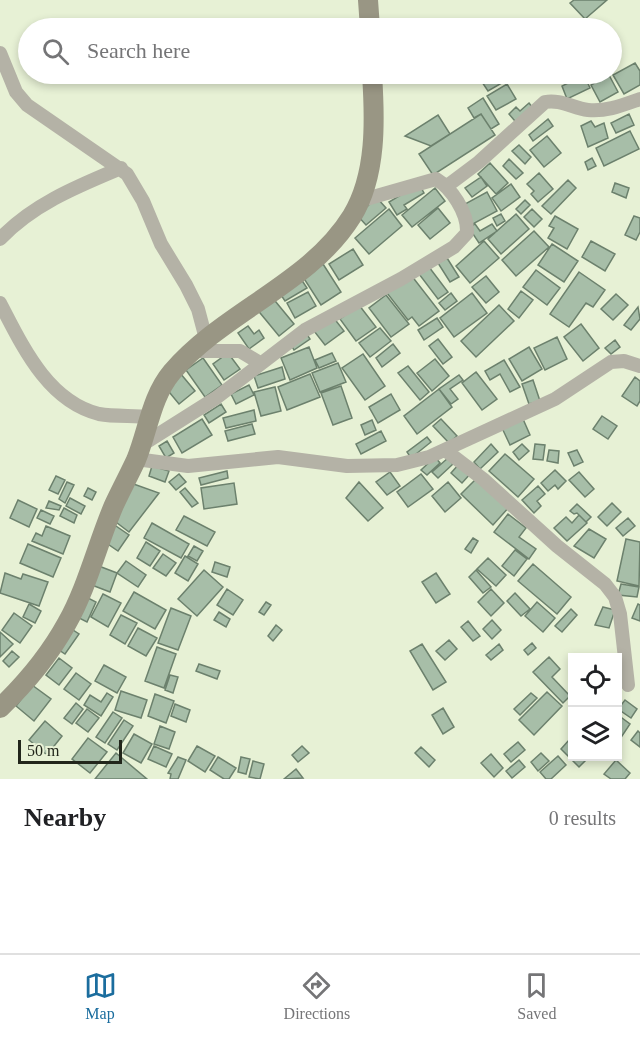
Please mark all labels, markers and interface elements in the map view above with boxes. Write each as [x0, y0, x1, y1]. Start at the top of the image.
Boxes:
search box [18, 18, 622, 84]
icon: search [39, 35, 72, 68]
text: Search here [87, 38, 190, 63]
map controls [568, 653, 622, 761]
button: locate [568, 653, 622, 707]
button: layers [568, 707, 622, 761]
scale bar [18, 737, 122, 764]
text: 50 m [27, 742, 59, 759]
text: Nearby [24, 803, 106, 832]
text: 0 results [549, 807, 616, 829]
tab: Map [84, 969, 117, 1023]
tab: Directions [284, 969, 350, 1023]
tab: Saved [517, 969, 556, 1023]

